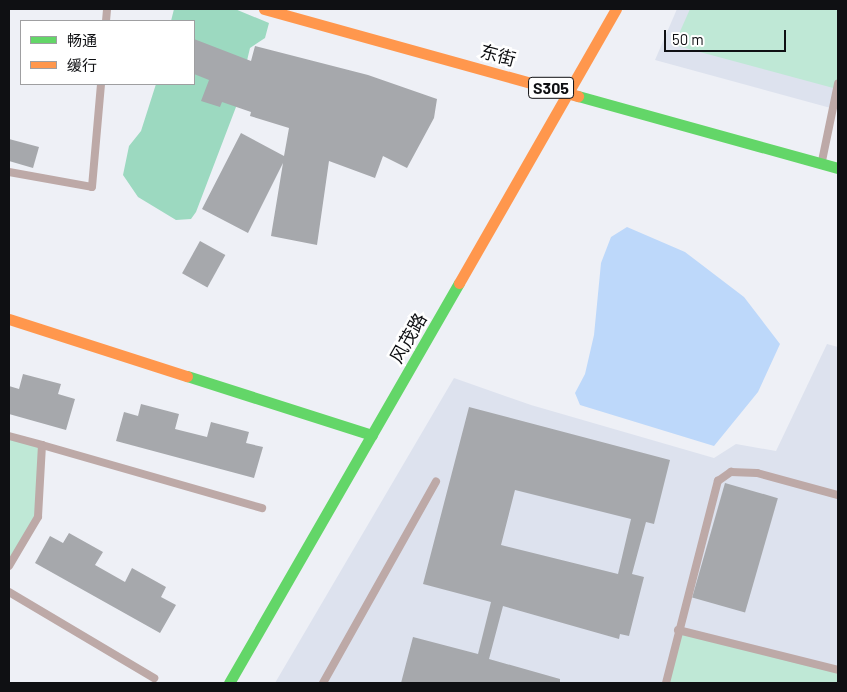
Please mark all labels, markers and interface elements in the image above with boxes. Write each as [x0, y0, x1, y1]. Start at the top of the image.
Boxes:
legend [20, 20, 195, 85]
scale bar [667, 20, 790, 52]
text: 50 m [672, 30, 704, 48]
text: 畅通 [67, 31, 97, 49]
street label: 东街 [478, 40, 518, 70]
text: 缓行 [67, 56, 97, 74]
road number: S305 [527, 75, 575, 102]
street label: 风茂路 [385, 309, 431, 367]

